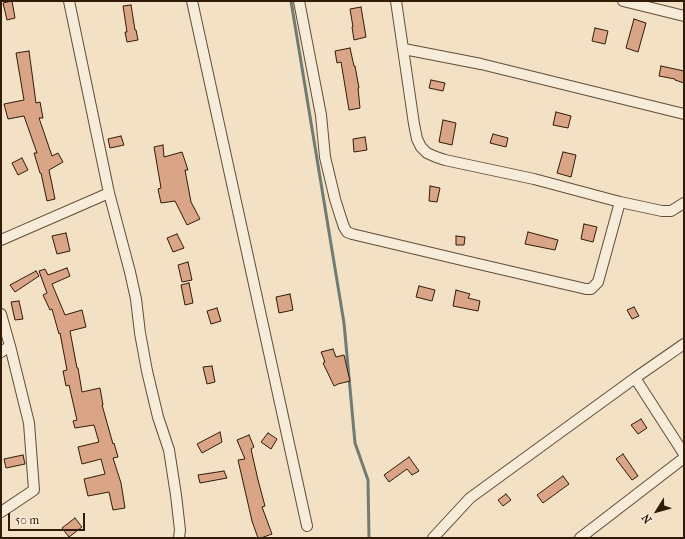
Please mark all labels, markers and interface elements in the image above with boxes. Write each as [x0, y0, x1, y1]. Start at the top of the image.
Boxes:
north arrow [637, 491, 677, 531]
scale bar [10, 505, 87, 531]
text: N [639, 511, 655, 526]
text: 50 m [15, 513, 39, 527]

